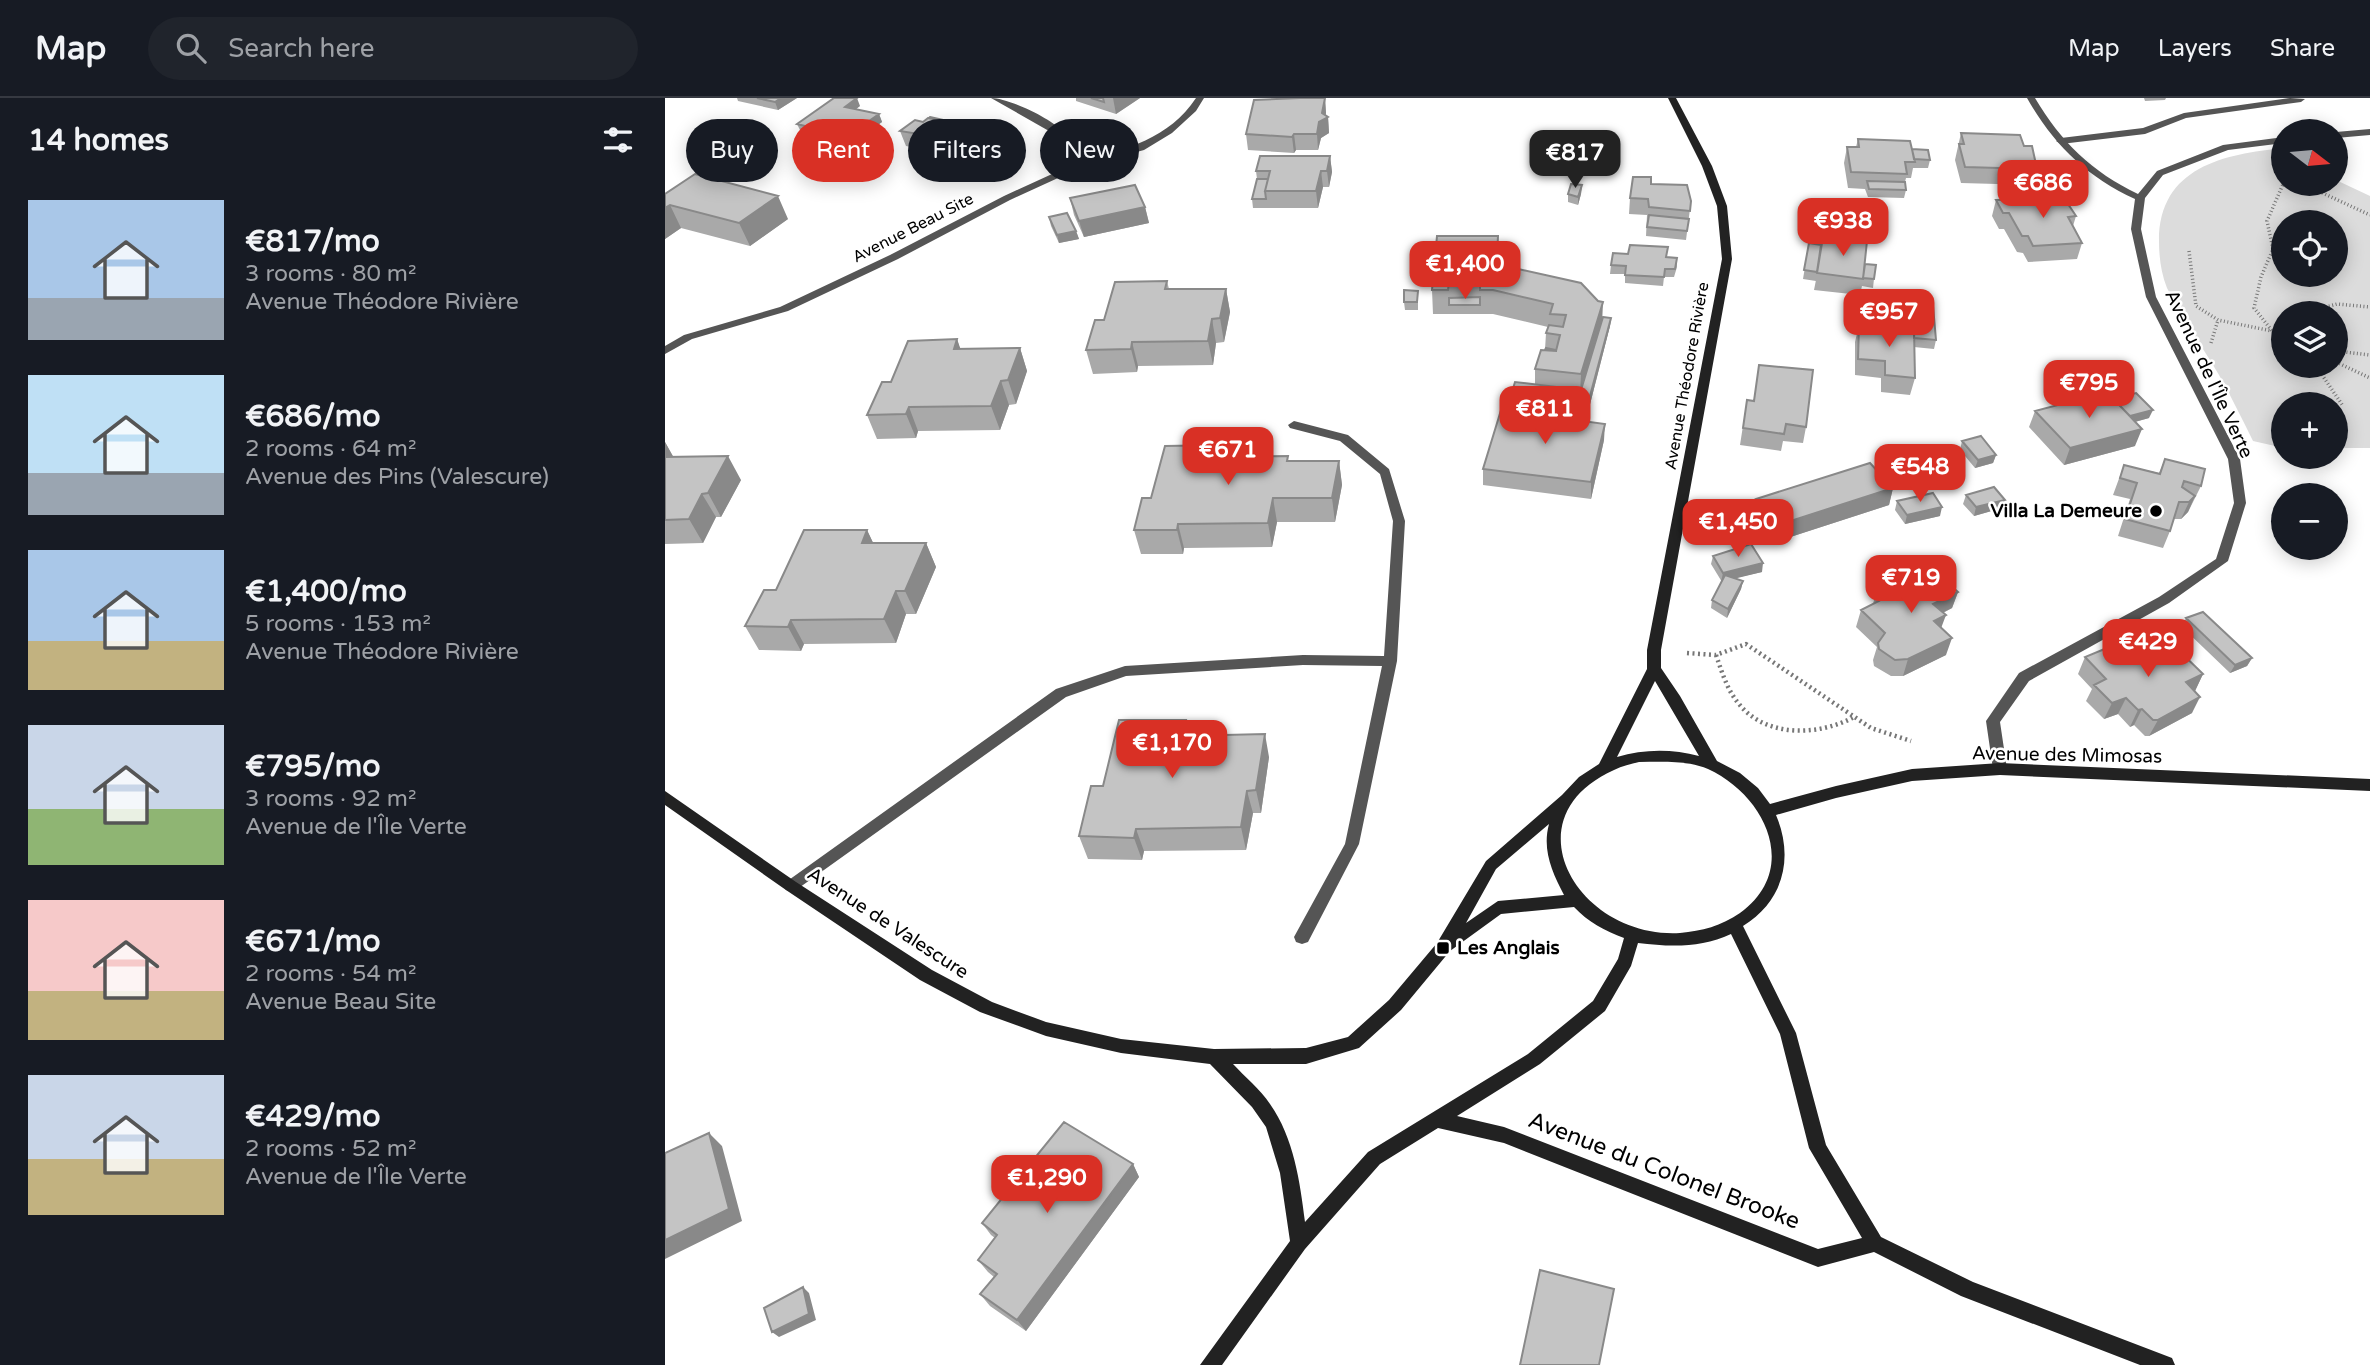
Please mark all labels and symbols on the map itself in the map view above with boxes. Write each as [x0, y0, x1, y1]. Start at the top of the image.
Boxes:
north arrow [2271, 119, 2349, 196]
pin: €817 [1534, 130, 1616, 190]
pin: €686 [2002, 160, 2084, 220]
street label: Avenue Beau Site [849, 189, 977, 267]
pin: €938 [1802, 198, 1884, 258]
pin: €1,400 [1408, 242, 1522, 301]
street label: Avenue Théodore Rivière [1661, 281, 1713, 471]
street label: Avenue de l'Île Verte [2160, 286, 2258, 462]
pin: €957 [1848, 289, 1930, 349]
pin: €795 [2048, 360, 2130, 420]
pin: €811 [1504, 386, 1586, 446]
pin: €671 [1187, 428, 1269, 487]
pin: €548 [1879, 444, 1961, 504]
pin: €1,450 [1681, 500, 1795, 559]
place label: Villa La Demeure [1990, 500, 2142, 522]
marker: Villa La Demeure [2148, 503, 2164, 519]
pin: €719 [1870, 556, 1952, 615]
pin: €429 [2107, 620, 2189, 679]
pin: €1,170 [1115, 720, 1229, 780]
street label: Avenue des Mimosas [1972, 742, 2162, 768]
street label: Avenue de Valescure [803, 863, 973, 983]
place label: Les Anglais [1457, 937, 1560, 960]
marker: Les Anglais [1435, 940, 1451, 956]
street label: Avenue du Colonel Brooke [1524, 1106, 1804, 1236]
pin: €1,290 [990, 1156, 1104, 1215]

